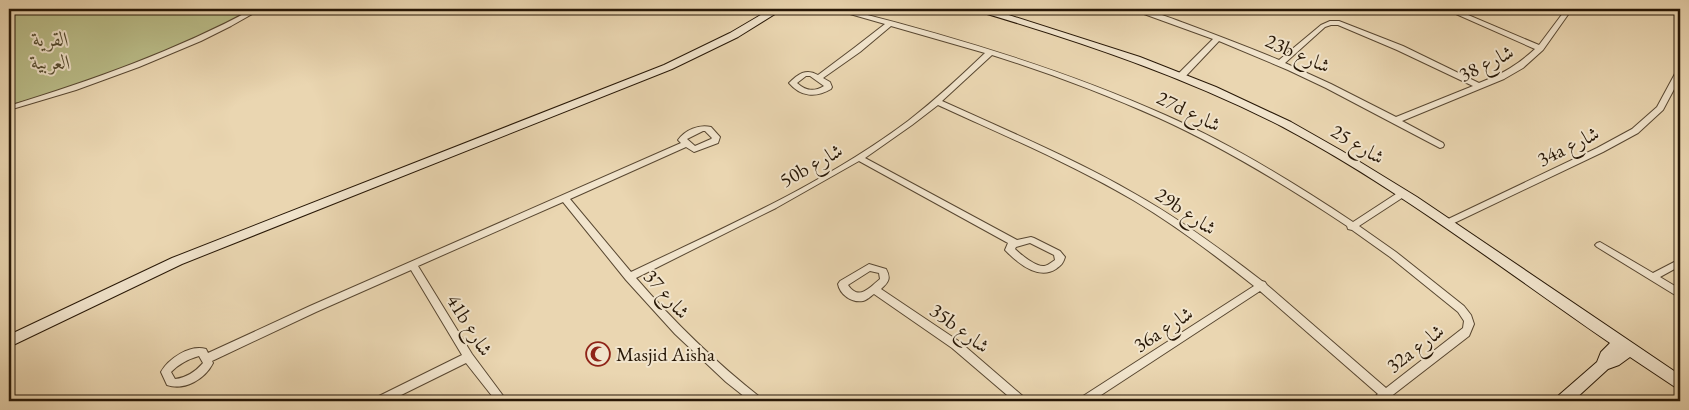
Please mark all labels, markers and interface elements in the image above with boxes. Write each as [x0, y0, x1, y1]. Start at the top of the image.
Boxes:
park label: القرية العربية [29, 26, 71, 75]
street label: 23b شارع [1260, 27, 1334, 83]
street label: شارع 38 [1454, 39, 1520, 92]
street label: 27d شارع [1151, 84, 1225, 142]
street label: شارع 25 [1324, 118, 1390, 174]
street label: 34a شارع [1533, 120, 1606, 177]
street label: 50b شارع [775, 137, 850, 197]
street label: 29b شارع [1148, 181, 1222, 245]
street label: شارع 37 [634, 264, 696, 328]
street label: 41b شارع [437, 289, 499, 363]
street label: 35b شارع [922, 297, 995, 363]
street label: 36a شارع [1128, 300, 1200, 362]
street label: 32a شارع [1381, 318, 1452, 382]
mosque icon: Masjid Aisha [585, 341, 611, 367]
place label: Masjid Aisha [616, 341, 715, 367]

